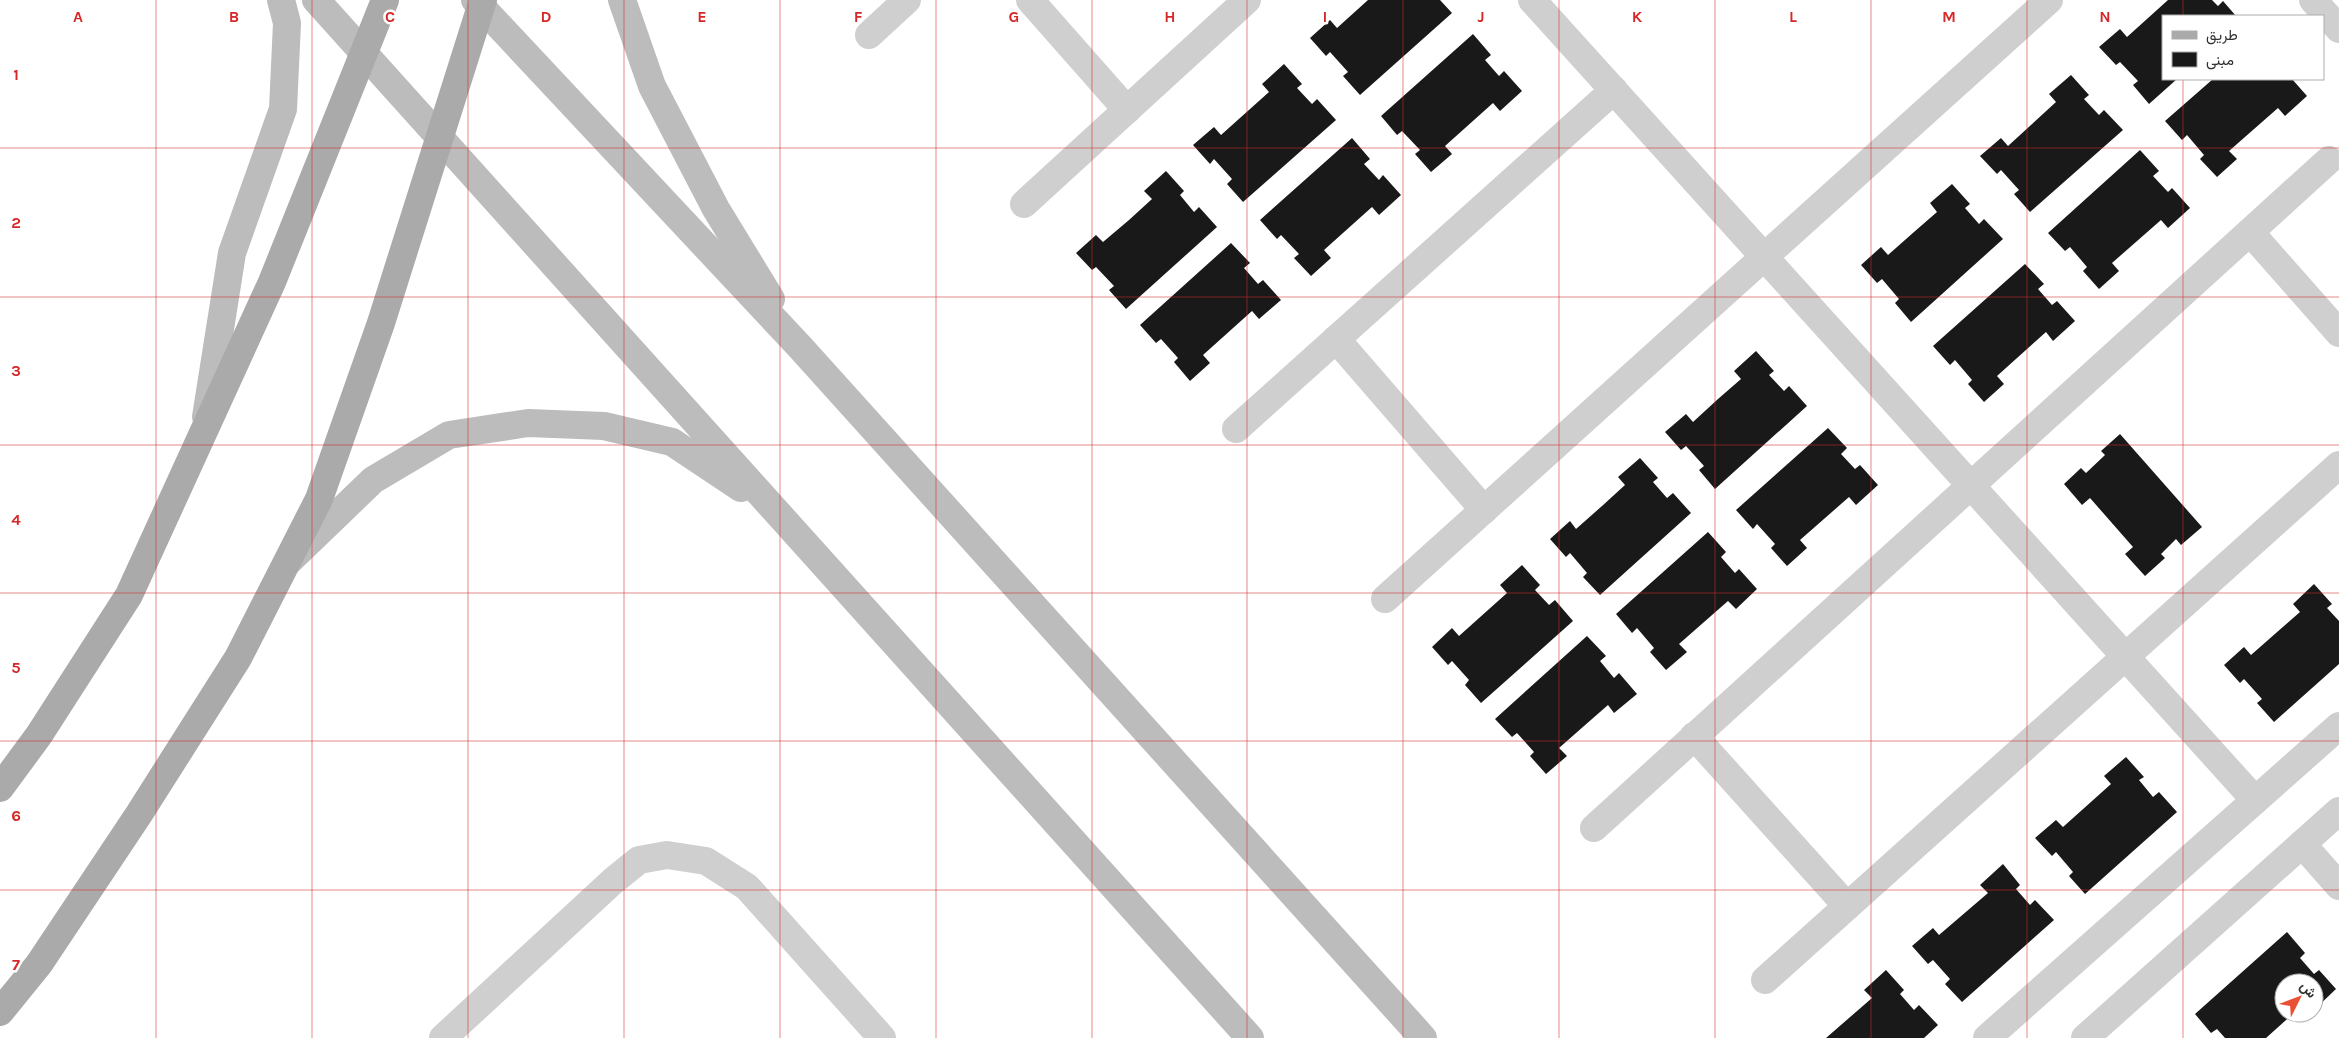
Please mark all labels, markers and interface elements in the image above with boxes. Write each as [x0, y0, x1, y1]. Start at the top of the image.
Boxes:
text: A [73, 7, 83, 26]
text: B [229, 7, 239, 26]
text: C [385, 7, 395, 26]
text: D [541, 7, 552, 26]
text: E [697, 7, 707, 26]
text: F [854, 7, 863, 26]
text: G [1009, 7, 1019, 26]
text: H [1164, 7, 1176, 26]
text: I [1323, 7, 1327, 26]
text: J [1477, 7, 1485, 26]
text: K [1632, 7, 1643, 26]
text: L [1789, 7, 1797, 26]
text: M [1942, 7, 1956, 26]
text: N [2099, 7, 2111, 26]
legend [2162, 15, 2324, 80]
text: طريق [2206, 26, 2238, 45]
text: مبنى [2206, 51, 2234, 70]
text: 1 [13, 65, 19, 84]
text: 2 [11, 213, 21, 232]
text: 3 [11, 361, 21, 380]
text: 4 [11, 510, 21, 529]
text: 5 [11, 658, 21, 677]
text: 6 [11, 806, 21, 825]
text: 7 [12, 955, 20, 974]
north arrow [2274, 973, 2324, 1023]
text: ش [2296, 978, 2320, 1002]

